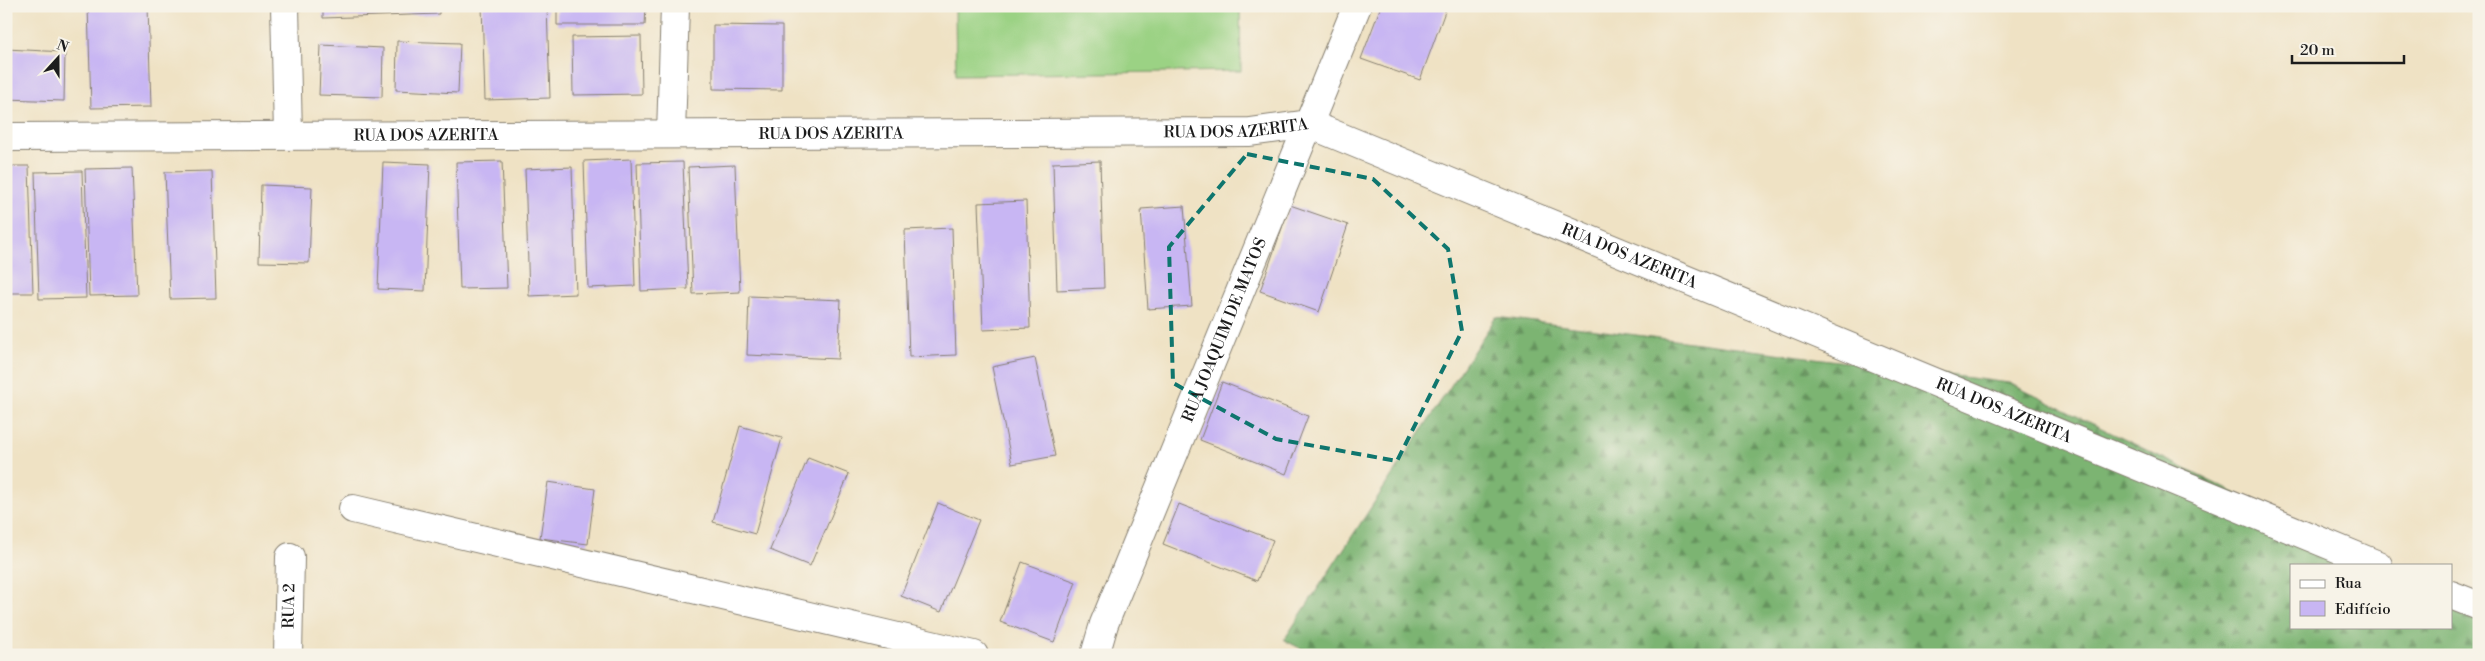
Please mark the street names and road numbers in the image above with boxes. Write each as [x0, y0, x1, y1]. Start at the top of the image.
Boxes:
street label: RUA DOS AZERITA [1163, 114, 1310, 142]
street label: RUA DOS AZERITA [758, 123, 905, 144]
street label: RUA DOS AZERITA [353, 125, 500, 146]
street label: RUA DOS AZERITA [1558, 219, 1701, 293]
street label: RUA JOAQUIM DE MATOS [1178, 235, 1271, 425]
street label: RUA DOS AZERITA [1933, 374, 2075, 448]
street label: RUA 2 [279, 583, 299, 629]

